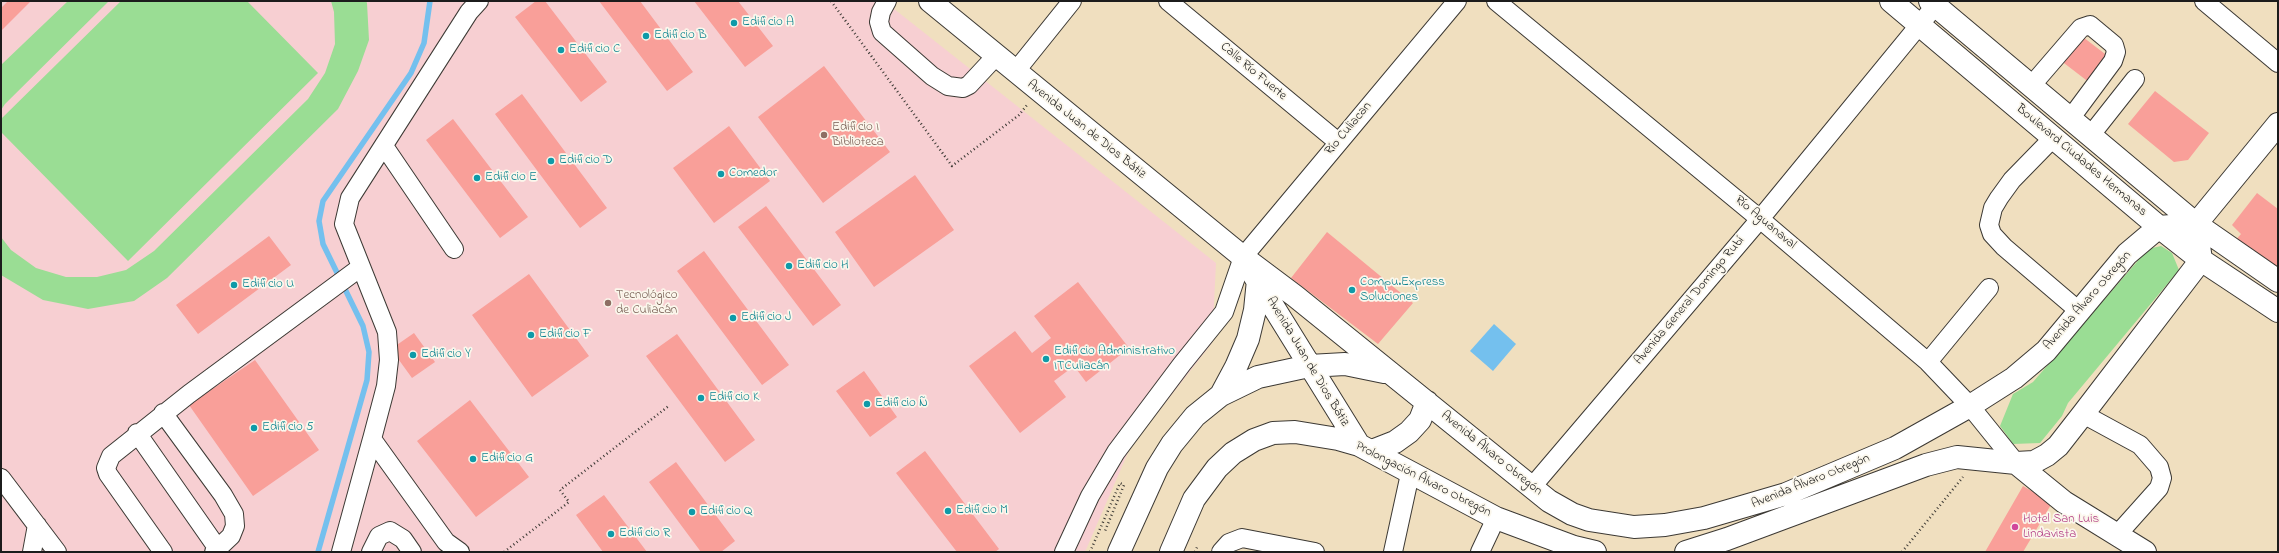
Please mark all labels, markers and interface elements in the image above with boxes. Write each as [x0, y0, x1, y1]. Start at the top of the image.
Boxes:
place label: Edificio A [742, 15, 794, 31]
marker: Edificio A [729, 18, 739, 28]
place label: Edificio B [654, 28, 707, 44]
marker: Edificio B [641, 31, 651, 41]
street label: Calle Río Fuerte [1217, 40, 1289, 104]
place label: Edificio C [569, 42, 620, 58]
marker: Edificio C [556, 45, 566, 55]
street label: Avenida Juan de Dios Bátiz [1023, 77, 1149, 183]
street label: Río Culiacan [1322, 99, 1376, 159]
street label: Boulevard Ciudades Hermanas [2012, 102, 2150, 220]
place label: Edificio I Biblioteca [832, 120, 884, 151]
marker: Edificio I Biblioteca [819, 130, 829, 140]
place label: Edificio D [559, 153, 613, 169]
marker: Edificio D [546, 156, 556, 166]
place label: Comedor [729, 166, 777, 182]
marker: Comedor [716, 169, 726, 179]
place label: Edificio E [485, 170, 537, 186]
marker: Edificio E [472, 173, 482, 183]
street label: Río Aguanaval [1731, 193, 1799, 253]
street label: Avenida General Domingo Rubí [1632, 234, 1748, 368]
street label: Avenida Álvaro Obregón [2041, 248, 2135, 354]
place label: Edificio H [797, 258, 849, 274]
marker: Edificio H [784, 261, 794, 271]
place label: Compu.Express Soluciones [1360, 275, 1445, 306]
place label: Edificio U [242, 277, 294, 293]
marker: Edificio U [229, 280, 239, 290]
marker: Compu.Express Soluciones [1347, 285, 1357, 295]
place label: Tecnológico de Culiacán [616, 288, 677, 319]
street label: Avenida Juan de Dios Bátiz [1262, 294, 1352, 430]
marker: Tecnológico de Culiacán [603, 298, 613, 308]
place label: Edificio J [741, 310, 791, 326]
marker: Edificio J [728, 313, 738, 323]
place label: Edificio F [539, 327, 591, 343]
marker: Edificio F [526, 330, 536, 340]
place label: Edificio Administrativo ITCuliacán [1054, 344, 1175, 375]
place label: Edificio Y [421, 347, 471, 363]
marker: Edificio Y [408, 350, 418, 360]
marker: Edificio Administrativo ITCuliacán [1041, 354, 1051, 364]
place label: Edificio K [709, 390, 759, 406]
marker: Edificio K [696, 393, 706, 403]
place label: Edificio Ñ [875, 396, 928, 412]
marker: Edificio Ñ [862, 399, 872, 409]
street label: Avenida Álvaro Obregón [1437, 408, 1545, 500]
place label: Edificio 5 [262, 420, 313, 436]
marker: Edificio 5 [249, 423, 259, 433]
street label: Prolongación Álvaro Obregón [1352, 439, 1494, 521]
place label: Edificio G [481, 451, 533, 467]
street label: Avenida Álvaro Obregón [1750, 451, 1872, 513]
marker: Edificio G [468, 454, 478, 464]
place label: Edificio M [956, 503, 1008, 519]
place label: Edificio Q [700, 504, 752, 520]
marker: Edificio M [943, 506, 953, 516]
marker: Edificio Q [687, 507, 697, 517]
place label: Hotel San Luis Lindavista [2023, 512, 2099, 543]
marker: Hotel San Luis Lindavista [2010, 522, 2020, 532]
place label: Edificio R [619, 526, 670, 542]
marker: Edificio R [606, 529, 616, 539]

